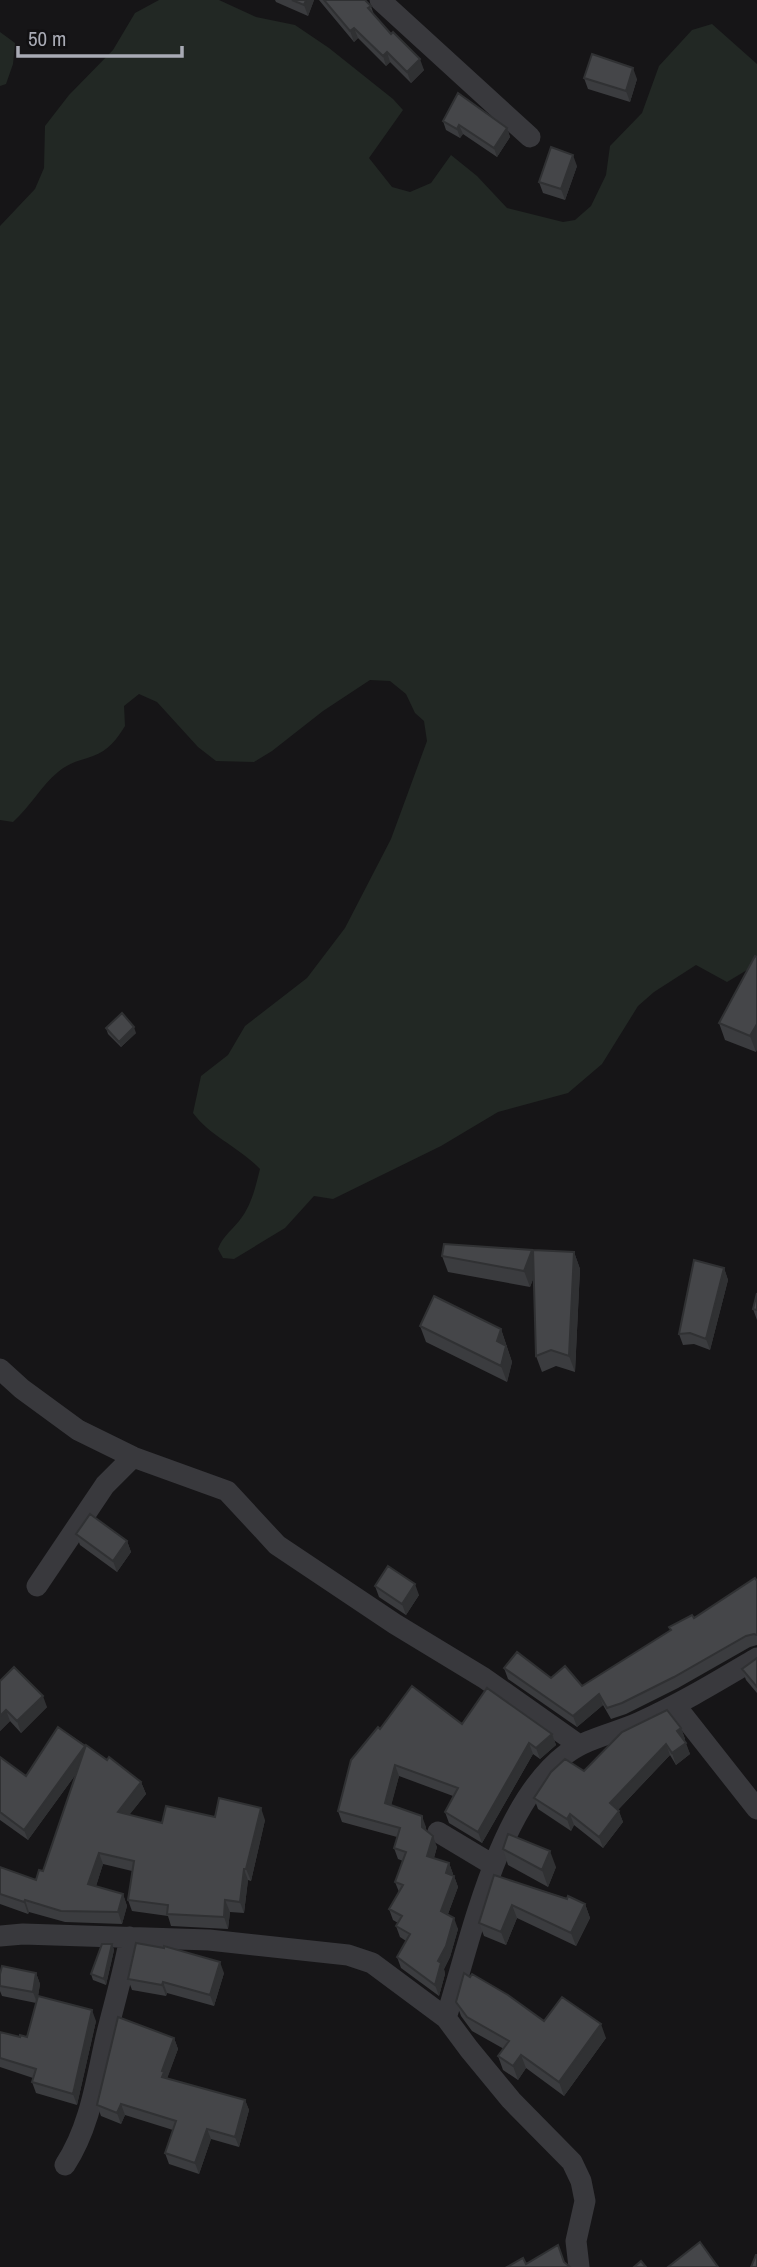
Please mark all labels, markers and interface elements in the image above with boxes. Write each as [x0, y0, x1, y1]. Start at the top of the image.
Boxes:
scale bar [18, 14, 182, 58]
text: 50 m [28, 24, 66, 53]

